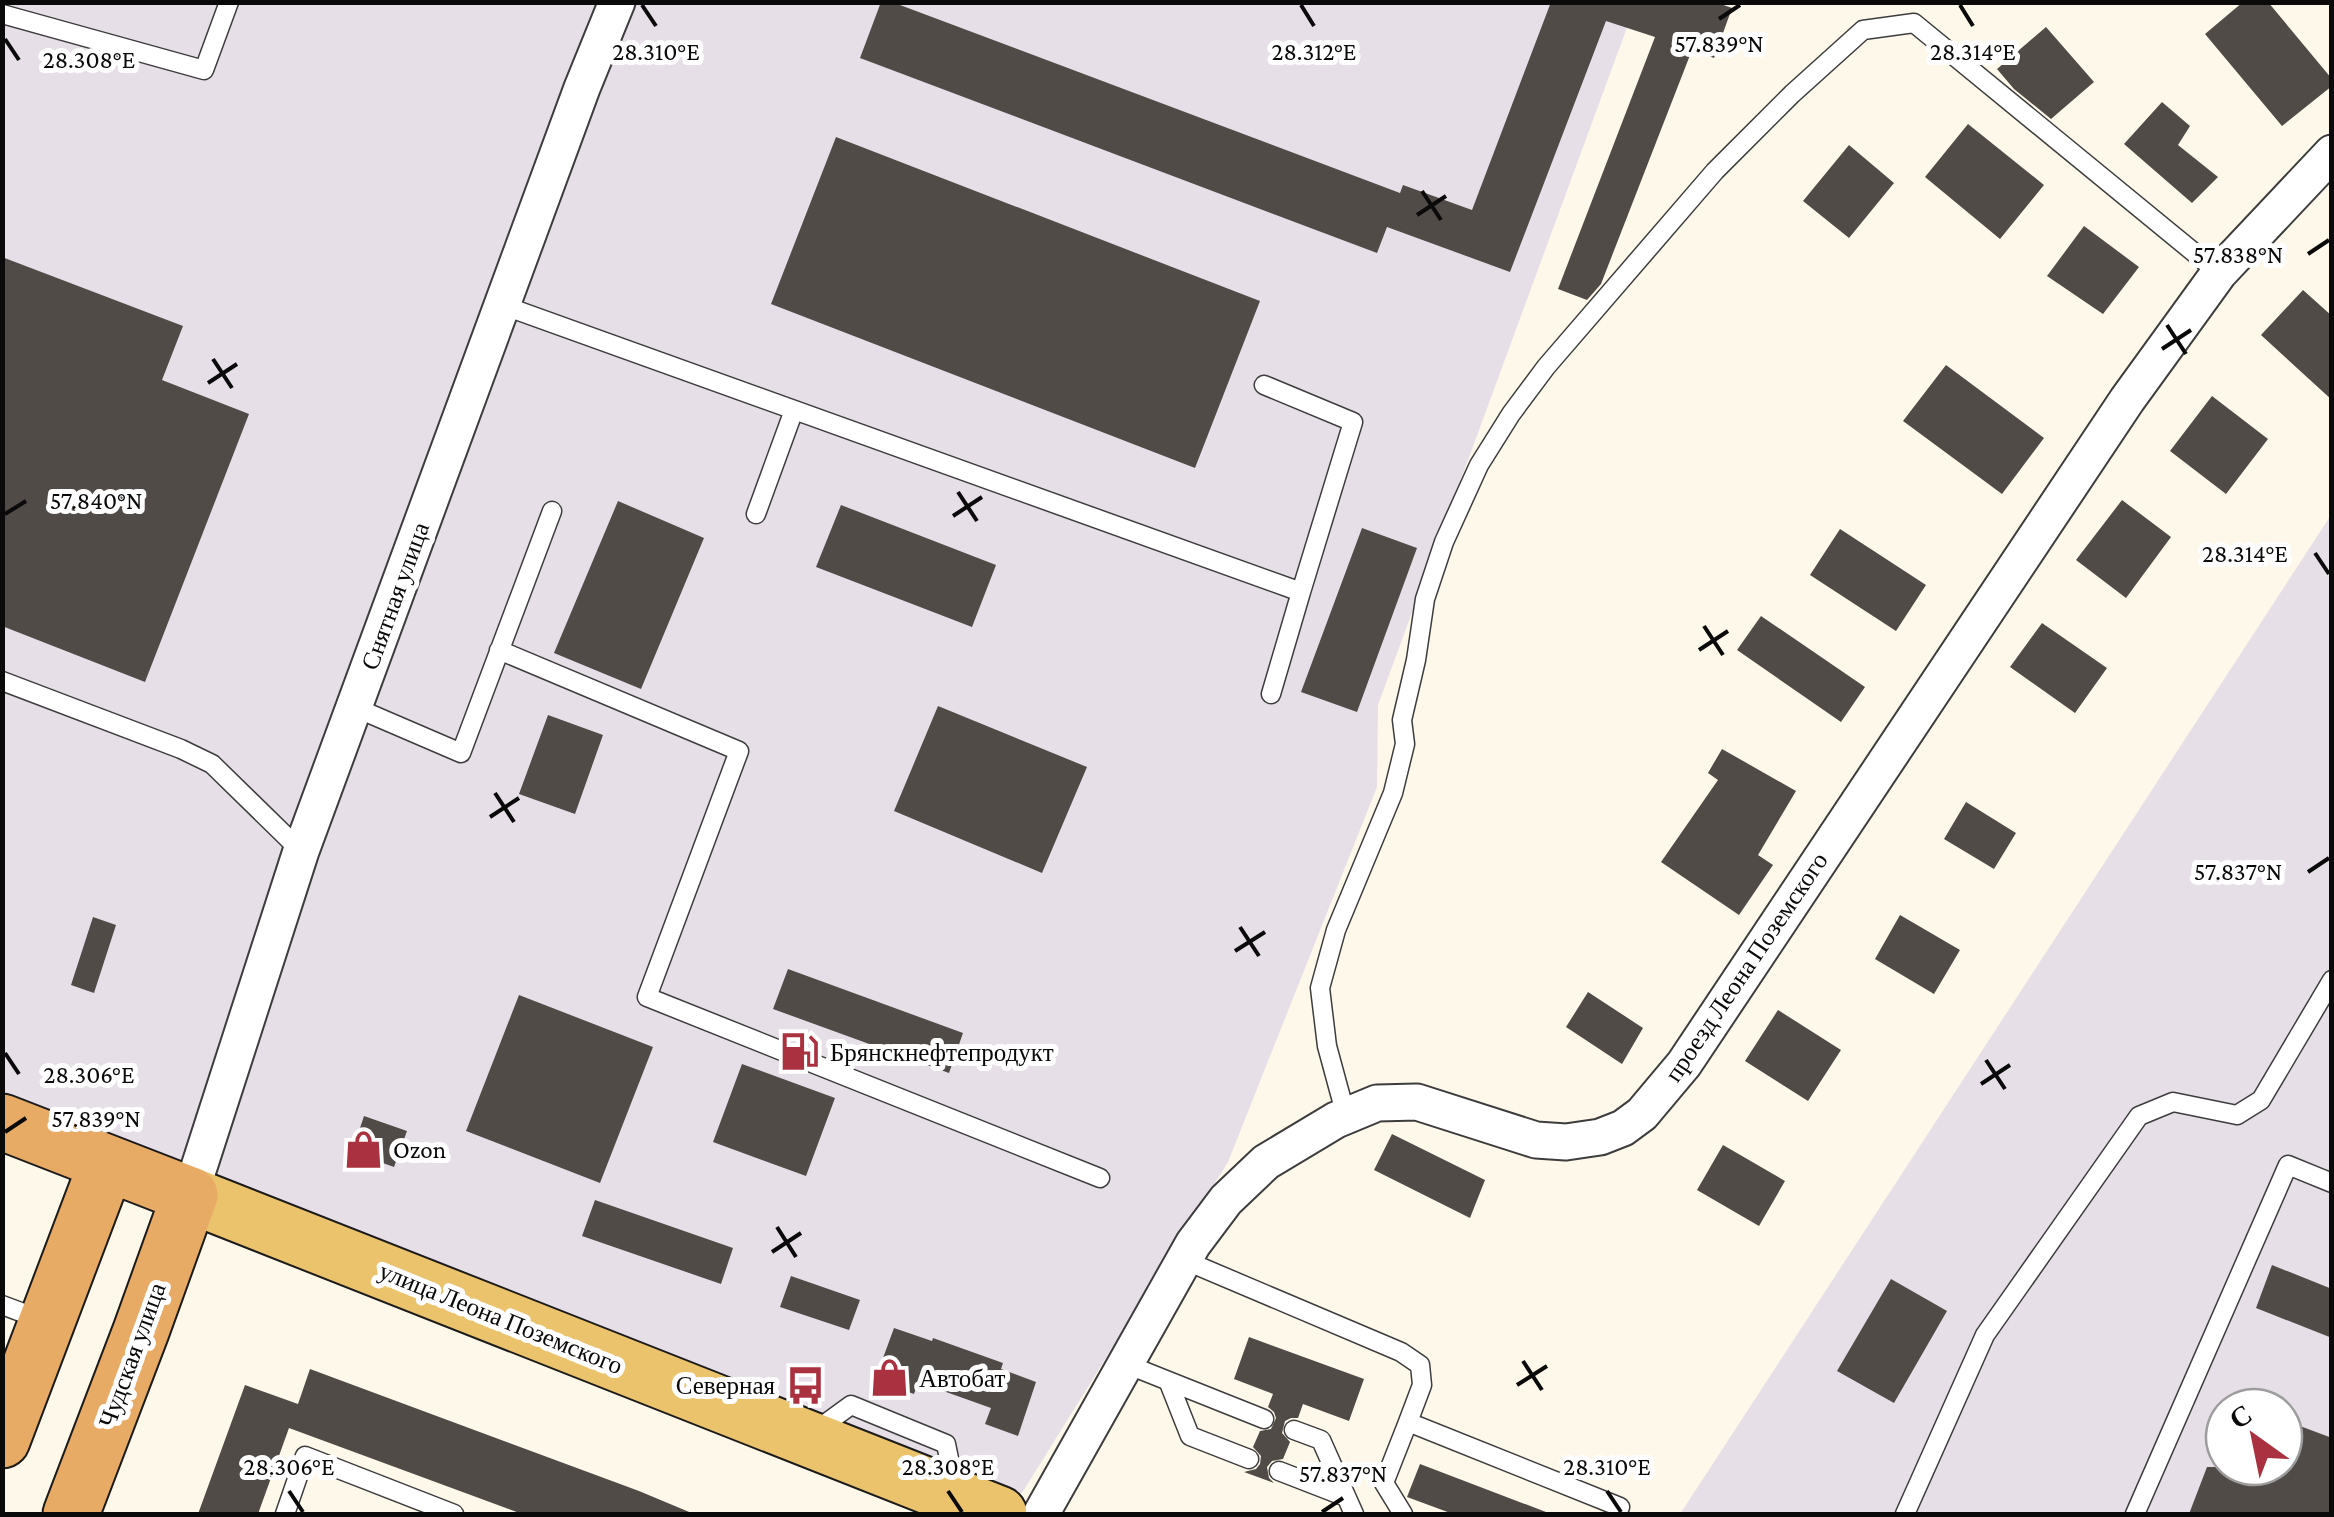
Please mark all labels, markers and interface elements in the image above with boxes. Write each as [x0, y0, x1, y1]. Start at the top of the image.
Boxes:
text: 57.839°N [1674, 30, 1764, 57]
text: 28.310°E [612, 38, 700, 65]
text: 28.312°E [1272, 38, 1356, 65]
text: 28.314°E [1930, 38, 2016, 65]
text: 28.308°E [43, 46, 135, 73]
text: 57.838°N [2193, 241, 2283, 268]
text: 57.840°N [50, 487, 142, 514]
street label: Снятная улица [356, 519, 434, 673]
text: 28.314°E [2202, 540, 2288, 567]
street label: проезд Леона Поземского [1659, 847, 1833, 1087]
text: 57.837°N [2194, 858, 2282, 885]
fuel station icon: Брянскнефтепродукт [779, 1031, 821, 1073]
place label: Брянскнефтепродукт [830, 1039, 1054, 1066]
text: 28.306°E [44, 1061, 134, 1088]
text: 57.839°N [51, 1105, 141, 1132]
shop icon: Ozon [342, 1128, 384, 1170]
place label: Ozon [393, 1136, 446, 1163]
street label: улица Леона Поземского [375, 1257, 627, 1379]
street label: Чудская улица [93, 1279, 171, 1431]
shop icon: Автобат [868, 1357, 910, 1399]
bus stop icon: Северная [784, 1364, 826, 1406]
place label: Автобат [919, 1365, 1006, 1392]
place label: Северная [676, 1372, 775, 1399]
north arrow [2204, 1387, 2304, 1487]
text: С [2224, 1398, 2258, 1435]
text: 28.306°E [244, 1453, 334, 1480]
text: 28.308°E [902, 1453, 994, 1480]
text: 28.310°E [1563, 1453, 1651, 1480]
text: 57.837°N [1299, 1460, 1387, 1487]

